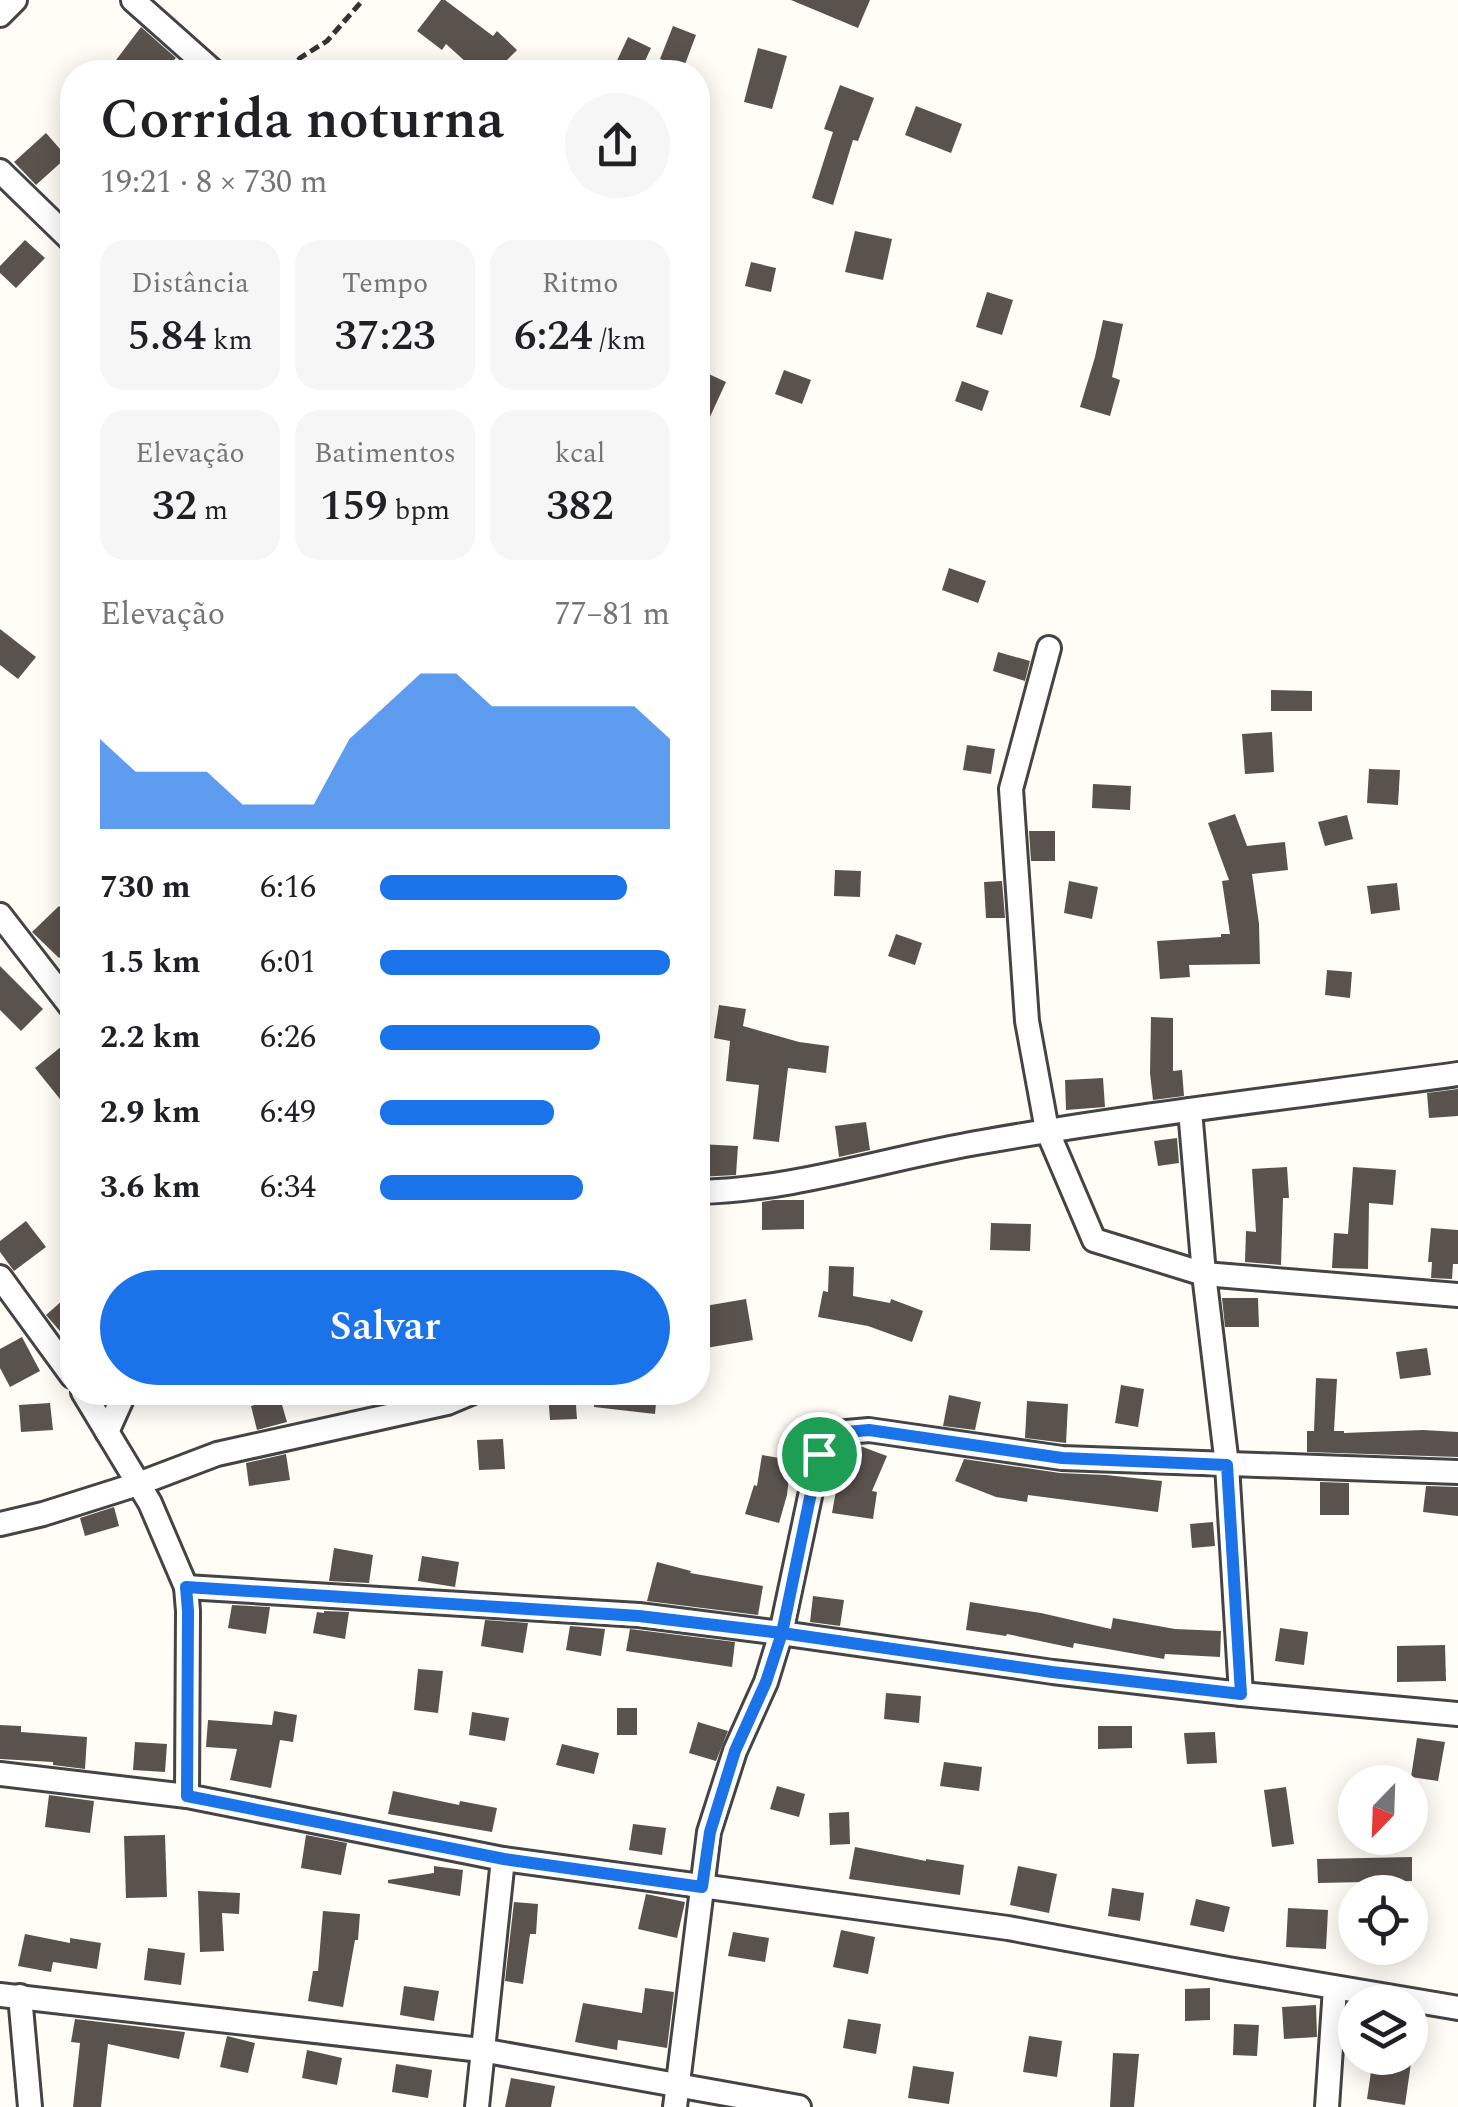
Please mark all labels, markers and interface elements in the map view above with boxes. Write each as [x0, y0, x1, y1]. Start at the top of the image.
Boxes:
text: Corrida noturna [100, 79, 504, 162]
button: share [565, 93, 670, 198]
text: 19:21 · 8 × 730 m [100, 158, 328, 207]
text: Distância [131, 262, 249, 305]
text: Tempo [342, 262, 428, 305]
text: Ritmo [542, 262, 618, 305]
text: 5.84 [127, 305, 206, 368]
text: 37:23 [334, 305, 436, 368]
text: 6:24 [514, 305, 592, 368]
text: km [206, 319, 253, 362]
text: /km [592, 319, 646, 362]
text: Elevação [135, 432, 245, 475]
text: Batimentos [314, 432, 456, 475]
text: kcal [555, 432, 605, 475]
text: 32 [152, 475, 197, 538]
text: 159 [320, 475, 387, 538]
text: 382 [546, 475, 614, 538]
text: m [197, 489, 228, 532]
text: bpm [387, 489, 450, 532]
text: Elevação [100, 590, 225, 639]
text: 77–81 m [554, 590, 670, 639]
text: 730 m [100, 863, 191, 912]
text: 6:16 [260, 863, 316, 912]
text: 1.5 km [100, 938, 201, 987]
text: 6:01 [260, 938, 316, 987]
text: 2.2 km [100, 1013, 201, 1062]
text: 6:26 [260, 1013, 316, 1062]
text: 2.9 km [100, 1088, 201, 1137]
text: 6:49 [260, 1088, 316, 1137]
text: 3.6 km [100, 1163, 201, 1212]
text: 6:34 [260, 1163, 316, 1212]
button: Salvar [100, 1270, 670, 1385]
pin [777, 1412, 862, 1497]
icon: arrive [792, 1427, 847, 1482]
north arrow [1338, 1765, 1428, 1855]
map controls [1338, 1765, 1428, 2075]
button: locate [1338, 1875, 1428, 1965]
button: layers [1338, 1985, 1428, 2075]

